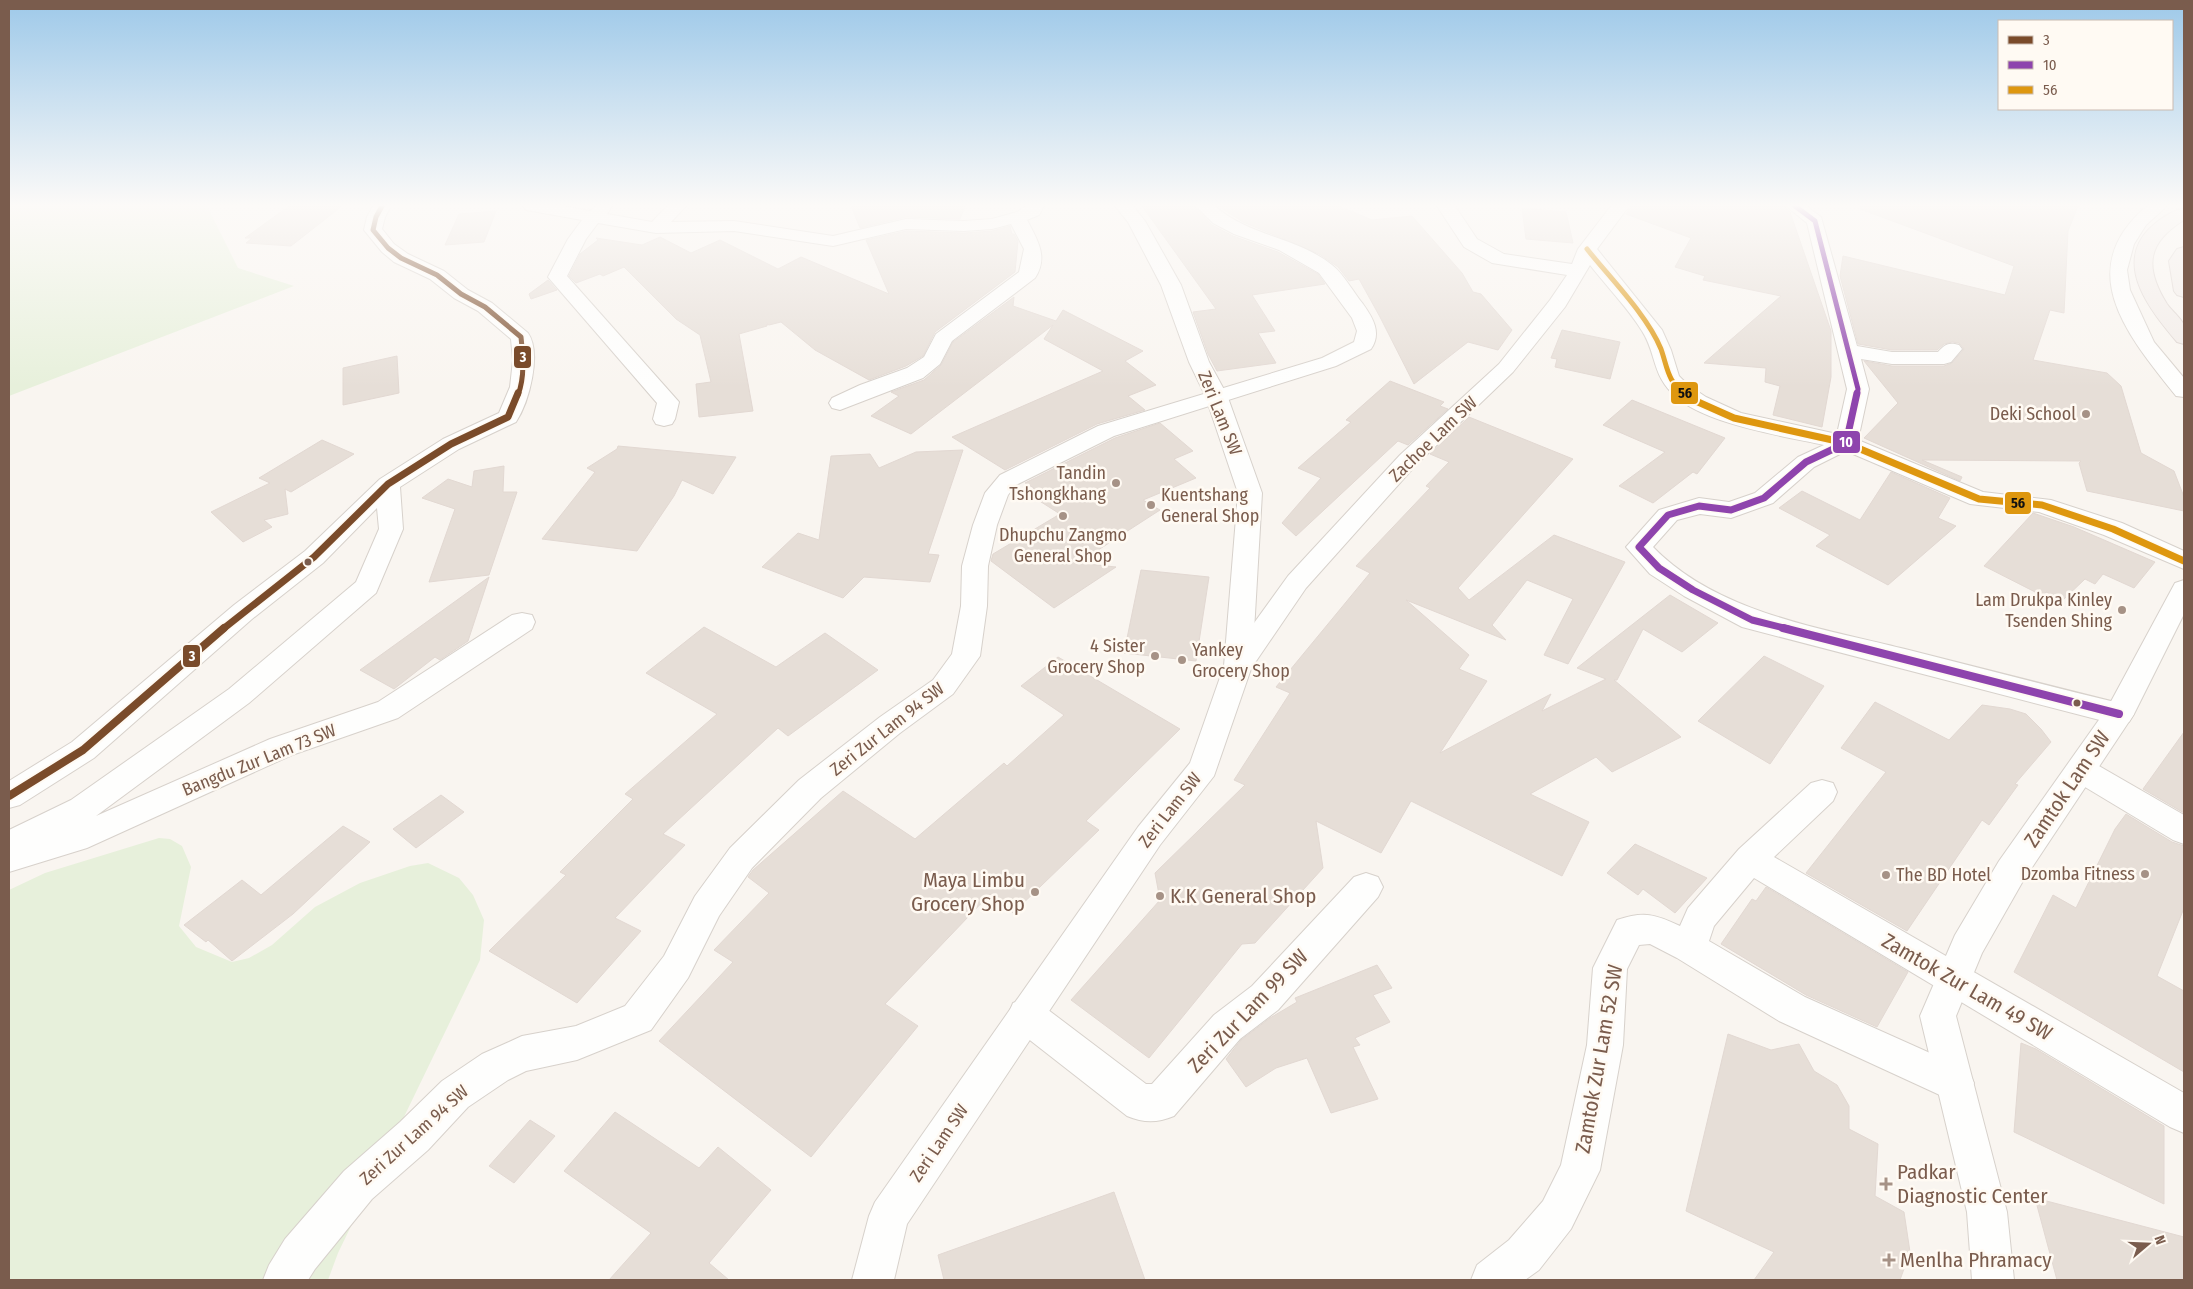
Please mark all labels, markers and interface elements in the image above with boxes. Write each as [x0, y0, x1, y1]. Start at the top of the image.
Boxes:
legend [1998, 20, 2173, 110]
text: 3 [2043, 31, 2050, 49]
text: 10 [2043, 56, 2057, 74]
text: 56 [2043, 81, 2057, 99]
line badge: 3 [513, 345, 532, 369]
text: 3 [519, 349, 527, 366]
street label: Zeri Lam SW [1193, 368, 1247, 459]
line badge: 56 [1670, 381, 1699, 405]
text: 56 [1678, 385, 1692, 402]
street label: Zachoe Lam SW [1384, 391, 1482, 486]
place label: Deki School [1990, 403, 2076, 425]
marker: Deki School [2080, 408, 2092, 420]
line badge: 10 [1832, 430, 1861, 454]
text: 10 [1839, 434, 1853, 451]
place label: Tandin Tshongkhang [1009, 462, 1107, 505]
marker: Tandin Tshongkhang [1110, 477, 1122, 489]
place label: Kuentshang General Shop [1161, 484, 1259, 527]
line badge: 56 [2004, 491, 2032, 515]
text: 56 [2011, 495, 2025, 512]
marker: Kuentshang General Shop [1145, 499, 1157, 511]
marker: Dhupchu Zangmo General Shop [1057, 510, 1069, 522]
place label: Dhupchu Zangmo General Shop [999, 524, 1127, 567]
unlabelled marker [303, 557, 313, 567]
place label: Lam Drukpa Kinley Tsenden Shing [1975, 589, 2113, 632]
marker: Lam Drukpa Kinley Tsenden Shing [2116, 604, 2128, 616]
place label: 4 Sister Grocery Shop [1047, 635, 1146, 678]
place label: Yankey Grocery Shop [1192, 639, 1290, 682]
line badge: 3 [182, 644, 201, 668]
text: 3 [188, 648, 196, 665]
marker: 4 Sister Grocery Shop [1149, 650, 1161, 662]
marker: Yankey Grocery Shop [1176, 654, 1188, 666]
street label: Zeri Zur Lam 94 SW [826, 677, 949, 780]
unlabelled marker [2072, 698, 2082, 708]
street label: Bangdu Zur Lam 73 SW [179, 719, 340, 801]
street label: Zamtok Lam SW [2019, 726, 2116, 852]
street label: Zeri Lam SW [1134, 768, 1206, 852]
place label: Dzomba Fitness [2021, 863, 2135, 885]
place label: The BD Hotel [1896, 864, 1991, 886]
place label: Maya Limbu Grocery Shop [911, 867, 1025, 917]
marker: Dzomba Fitness [2139, 868, 2151, 880]
marker: The BD Hotel [1880, 869, 1892, 881]
place label: K.K General Shop [1170, 883, 1316, 909]
marker: Maya Limbu Grocery Shop [1029, 886, 1041, 898]
marker: K.K General Shop [1154, 890, 1166, 902]
street label: Zamtok Zur Lam 49 SW [1877, 928, 2057, 1047]
street label: Zeri Zur Lam 99 SW [1182, 944, 1314, 1078]
street label: Zamtok Zur Lam 52 SW [1570, 962, 1628, 1155]
street label: Zeri Zur Lam 94 SW [355, 1080, 473, 1190]
street label: Zeri Lam SW [905, 1100, 973, 1186]
place label: Padkar Diagnostic Center [1897, 1159, 2048, 1209]
marker: Padkar Diagnostic Center [1879, 1177, 1893, 1191]
north arrow [2123, 1219, 2173, 1269]
text: N [2150, 1233, 2169, 1247]
place label: Menlha Phramacy [1900, 1247, 2052, 1273]
marker: Menlha Phramacy [1882, 1253, 1896, 1267]

